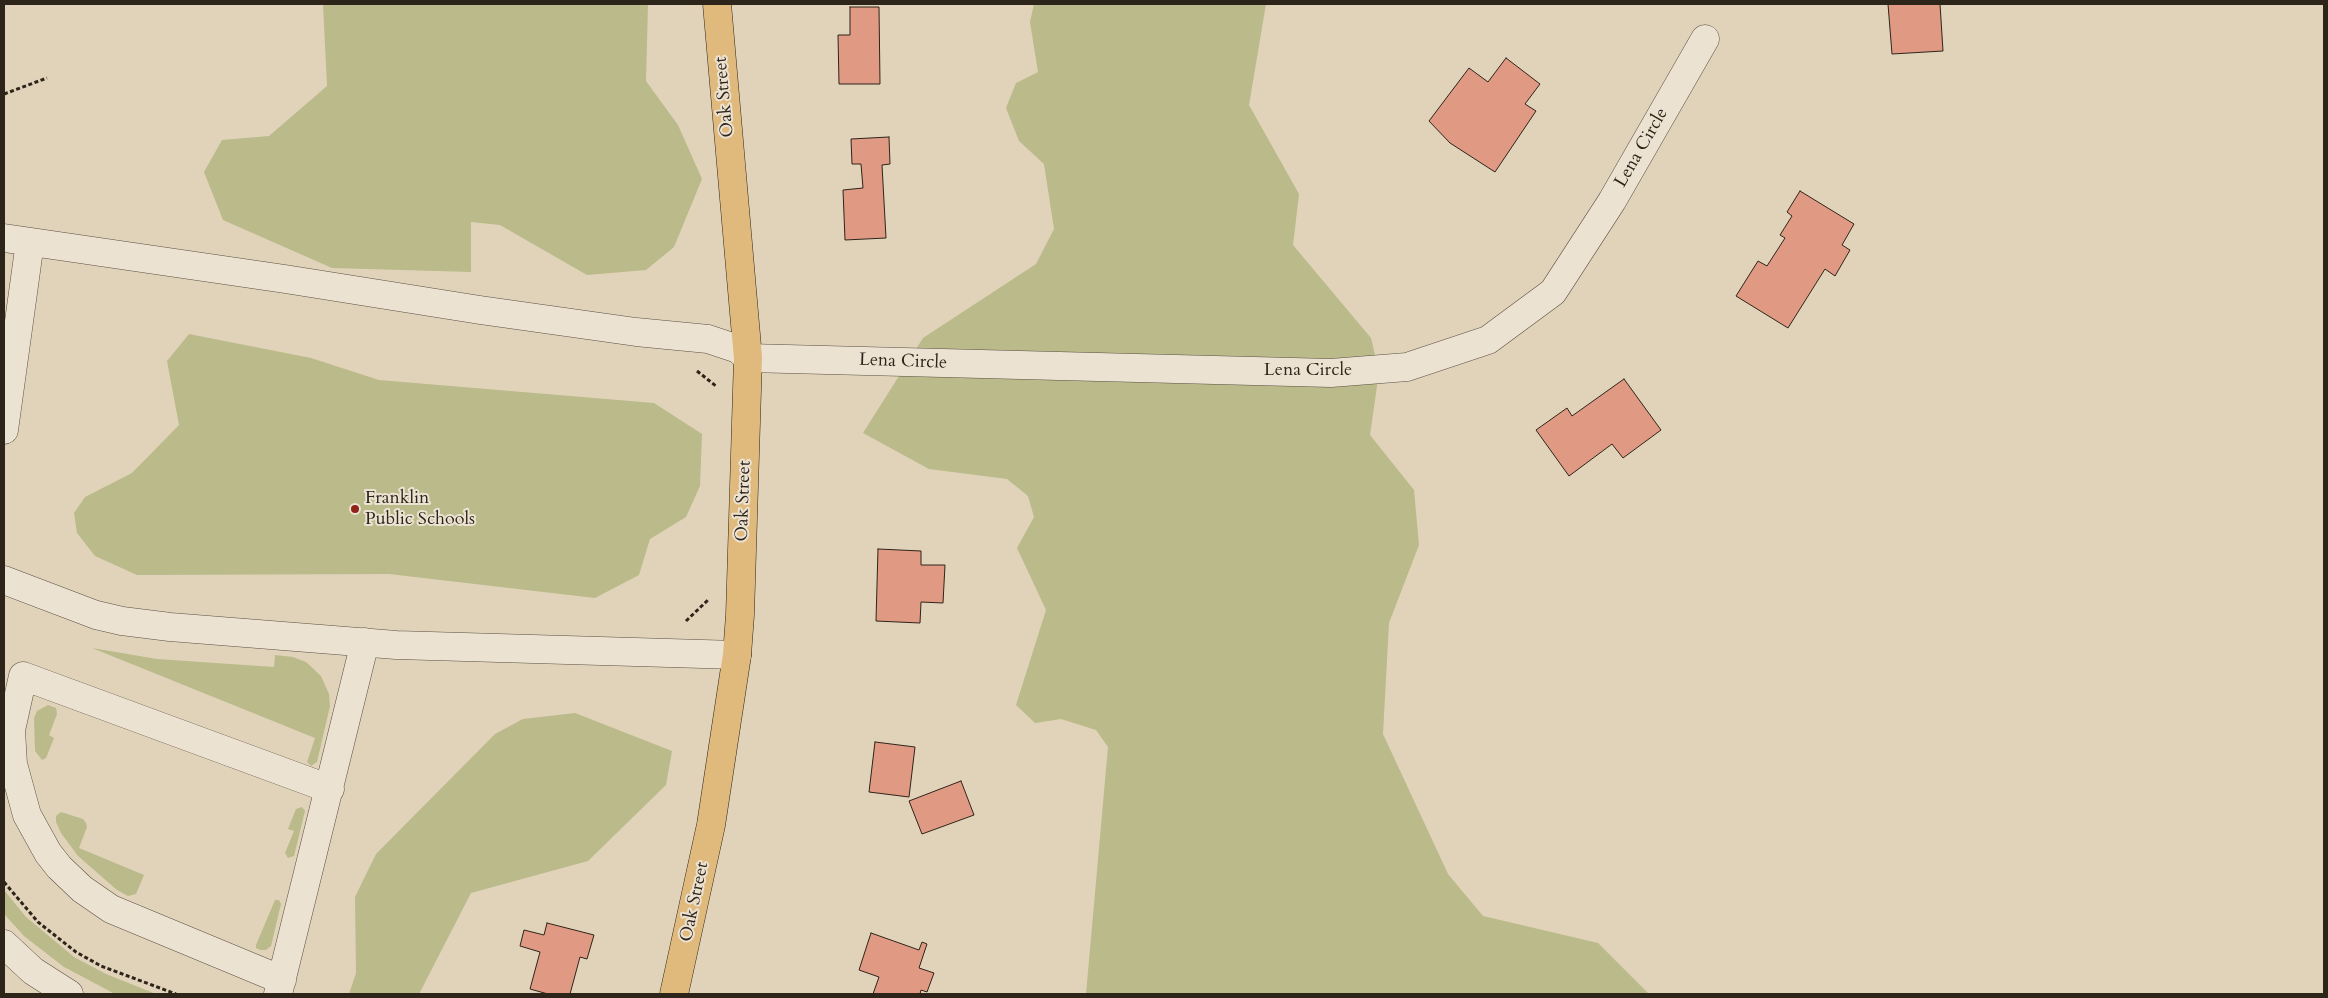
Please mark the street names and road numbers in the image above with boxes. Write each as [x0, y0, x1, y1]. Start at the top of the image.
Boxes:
street label: Oak Street [711, 56, 739, 138]
street label: Lena Circle [1611, 104, 1673, 192]
street label: Lena Circle [859, 350, 947, 374]
street label: Lena Circle [1264, 360, 1352, 382]
street label: Oak Street [732, 460, 756, 542]
street label: Oak Street [676, 860, 714, 944]

